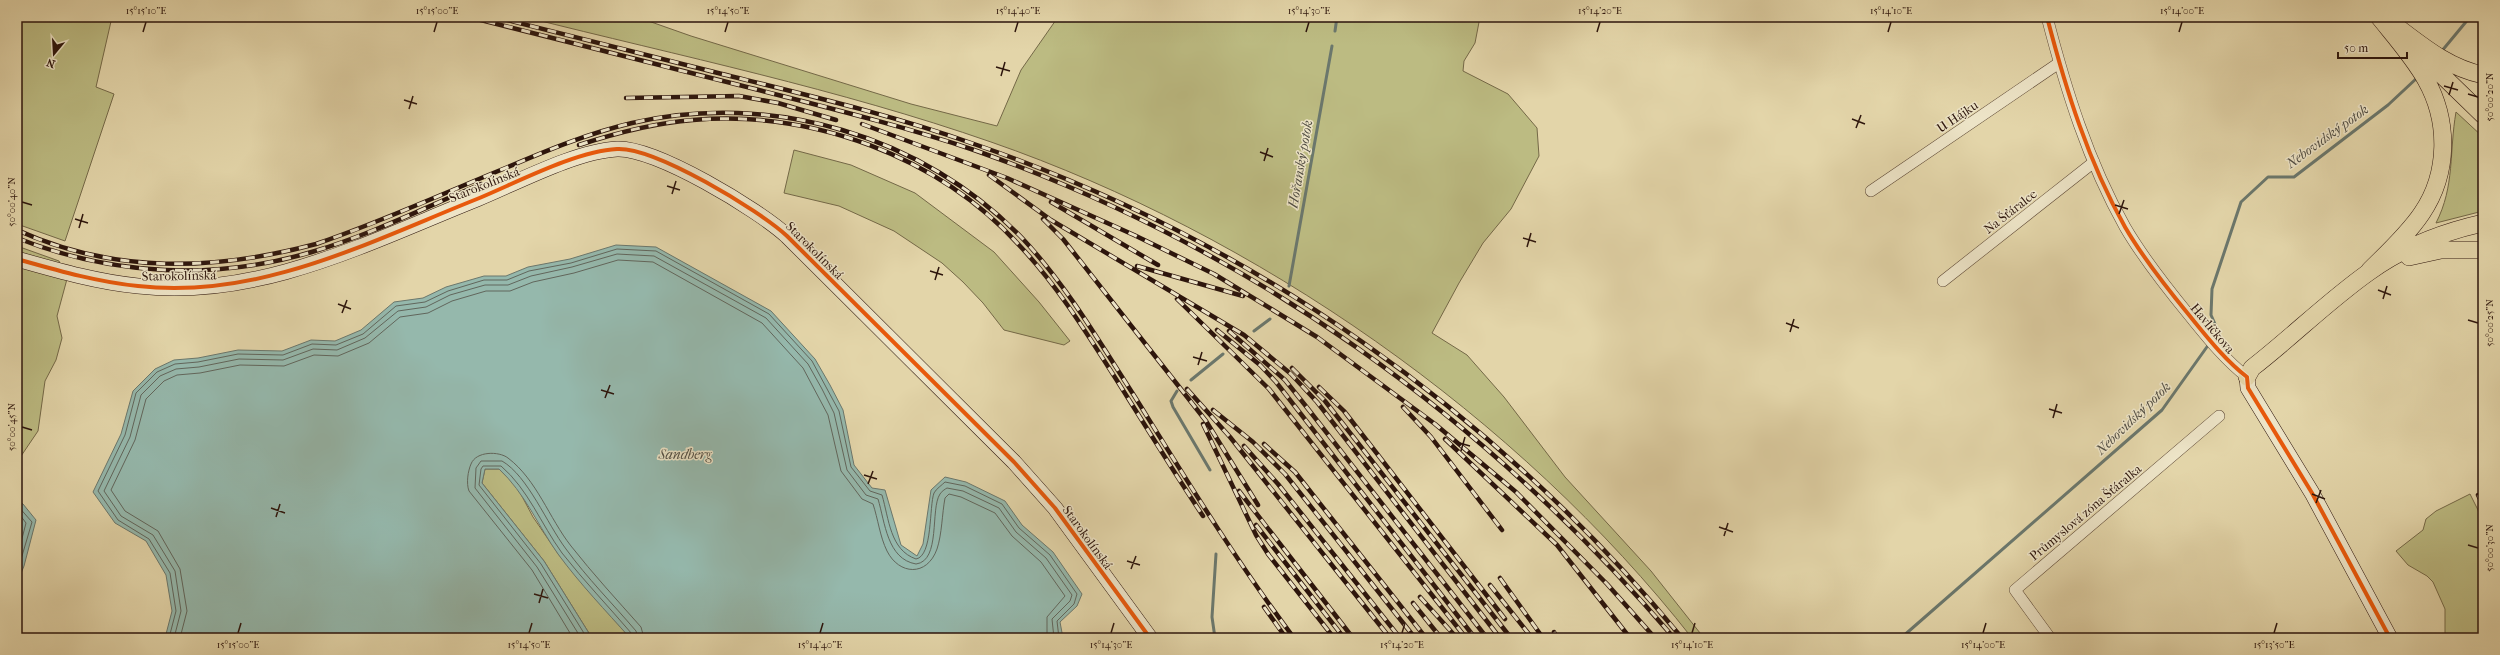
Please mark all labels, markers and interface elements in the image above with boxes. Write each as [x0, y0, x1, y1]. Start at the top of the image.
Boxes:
text: 15°15'10"E [126, 5, 166, 17]
text: 15°15'00"E [416, 5, 458, 17]
text: 15°14'50"E [707, 5, 749, 17]
text: 15°14'40"E [996, 5, 1040, 17]
text: 15°14'30"E [1288, 5, 1330, 17]
text: 15°14'20"E [1578, 5, 1622, 17]
text: 15°14'10"E [1870, 5, 1912, 17]
text: 15°14'00"E [2160, 5, 2204, 17]
north arrow [34, 34, 74, 74]
scale bar [2338, 34, 2407, 60]
text: 50 m [2344, 41, 2368, 55]
text: N [44, 55, 57, 71]
text: 50°00'20"N [2484, 72, 2496, 121]
street label: U Hájku [1934, 97, 1981, 136]
water label: Nebovidský potok [2282, 101, 2372, 173]
water label: Hořanský potok [1284, 119, 1317, 210]
street label: Starokolínská [447, 163, 523, 205]
text: 50°00'40"N [6, 177, 18, 227]
street label: Na Šťáralce [1981, 186, 2040, 237]
street label: Starokolínská [783, 219, 847, 283]
street label: Starokolínská [142, 267, 217, 284]
text: 50°00'25"N [2484, 299, 2496, 347]
street label: Havlíčkova [2187, 300, 2239, 357]
water label: Nebovidský potok [2092, 378, 2174, 459]
text: 50°00'45"N [6, 403, 18, 451]
water label: Sandberg [658, 446, 712, 463]
street label: Průmyslová zóna Šťáralka [2026, 460, 2145, 564]
street label: Starokolínská [1060, 503, 1116, 573]
text: 50°00'30"N [2484, 524, 2496, 572]
text: 15°15'00"E [217, 639, 259, 651]
text: 15°14'50"E [508, 639, 550, 651]
text: 15°14'40"E [798, 639, 842, 651]
text: 15°14'30"E [1090, 639, 1132, 651]
text: 15°14'20"E [1380, 639, 1424, 651]
text: 15°14'10"E [1671, 639, 1713, 651]
text: 15°14'00"E [1961, 639, 2005, 651]
text: 15°13'50"E [2253, 639, 2295, 651]

